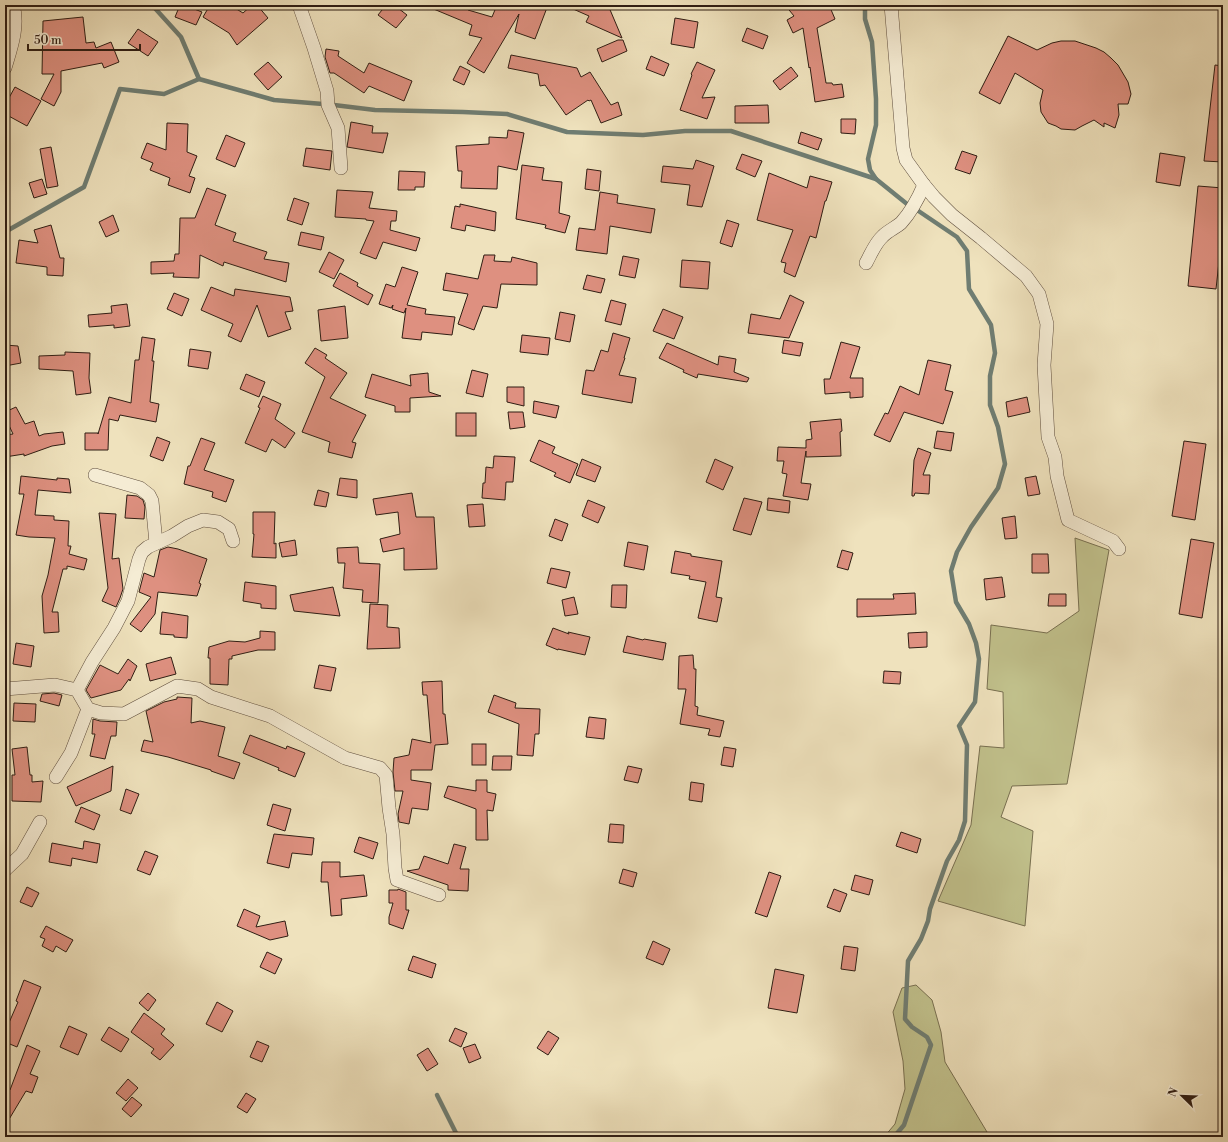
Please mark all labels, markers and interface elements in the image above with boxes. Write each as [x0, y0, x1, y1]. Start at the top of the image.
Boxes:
scale bar [28, 26, 140, 52]
text: 50 m [34, 33, 62, 48]
north arrow [1162, 1076, 1202, 1116]
text: N [1166, 1085, 1182, 1099]

